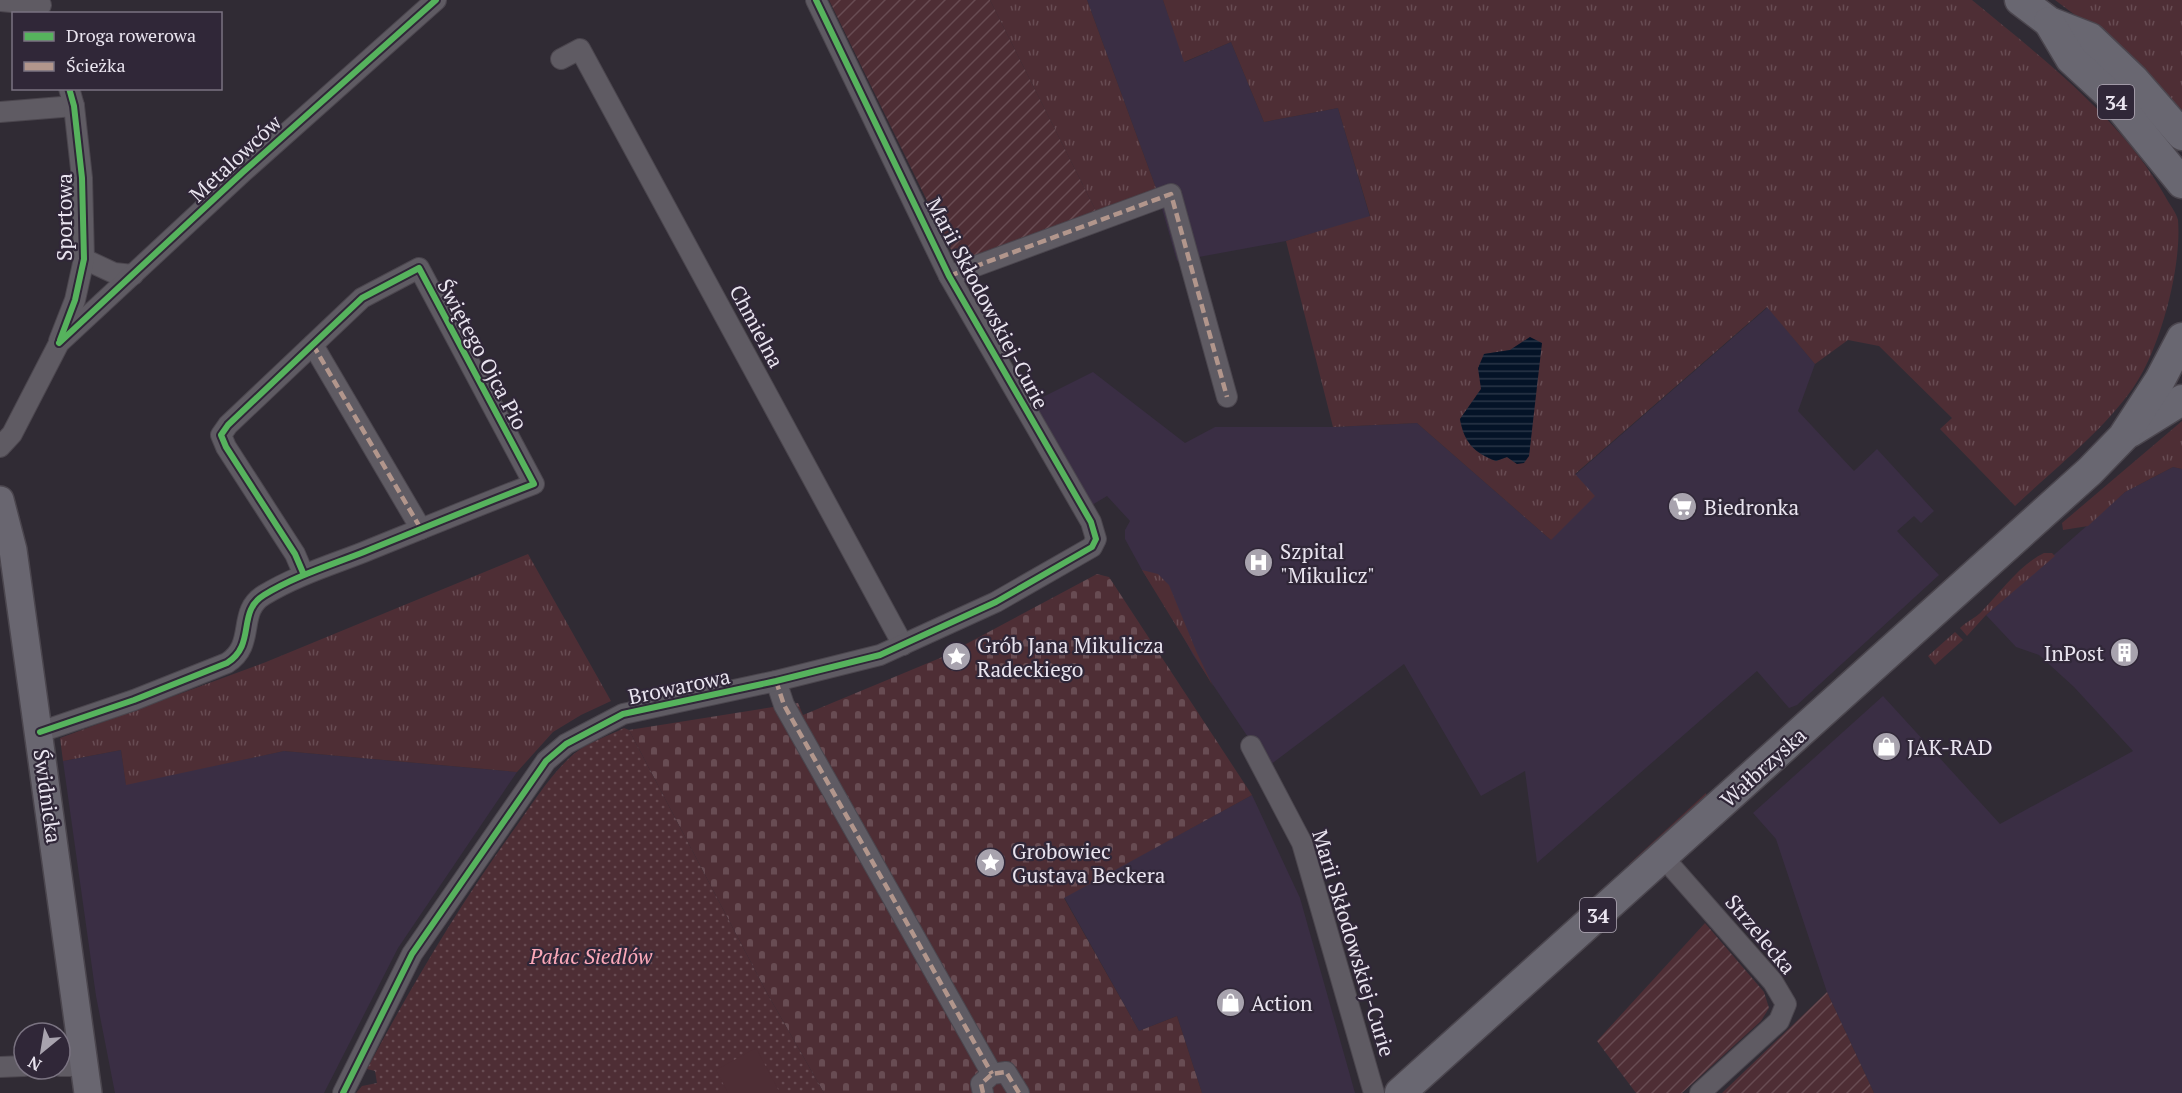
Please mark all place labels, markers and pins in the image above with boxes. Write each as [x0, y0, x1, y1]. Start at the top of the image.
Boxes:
supermarket icon: Biedronka [1667, 491, 1699, 523]
place label: Biedronka [1704, 493, 1799, 521]
place label: Szpital "Mikulicz" [1280, 537, 1375, 589]
hospital icon: Szpital "Mikulicz" [1243, 547, 1275, 579]
place label: Grób Jana Mikulicza Radeckiego [977, 631, 1164, 683]
building icon: InPost [2109, 637, 2141, 669]
place label: InPost [2044, 639, 2104, 667]
place icon: Grób Jana Mikulicza Radeckiego [940, 641, 972, 673]
shop icon: JAK-RAD [1870, 731, 1902, 763]
place label: JAK-RAD [1907, 733, 1993, 761]
place label: Grobowiec Gustava Beckera [1012, 837, 1166, 889]
place icon: Grobowiec Gustava Beckera [975, 847, 1007, 879]
shop icon: Action [1214, 987, 1246, 1019]
place label: Action [1251, 989, 1313, 1017]

